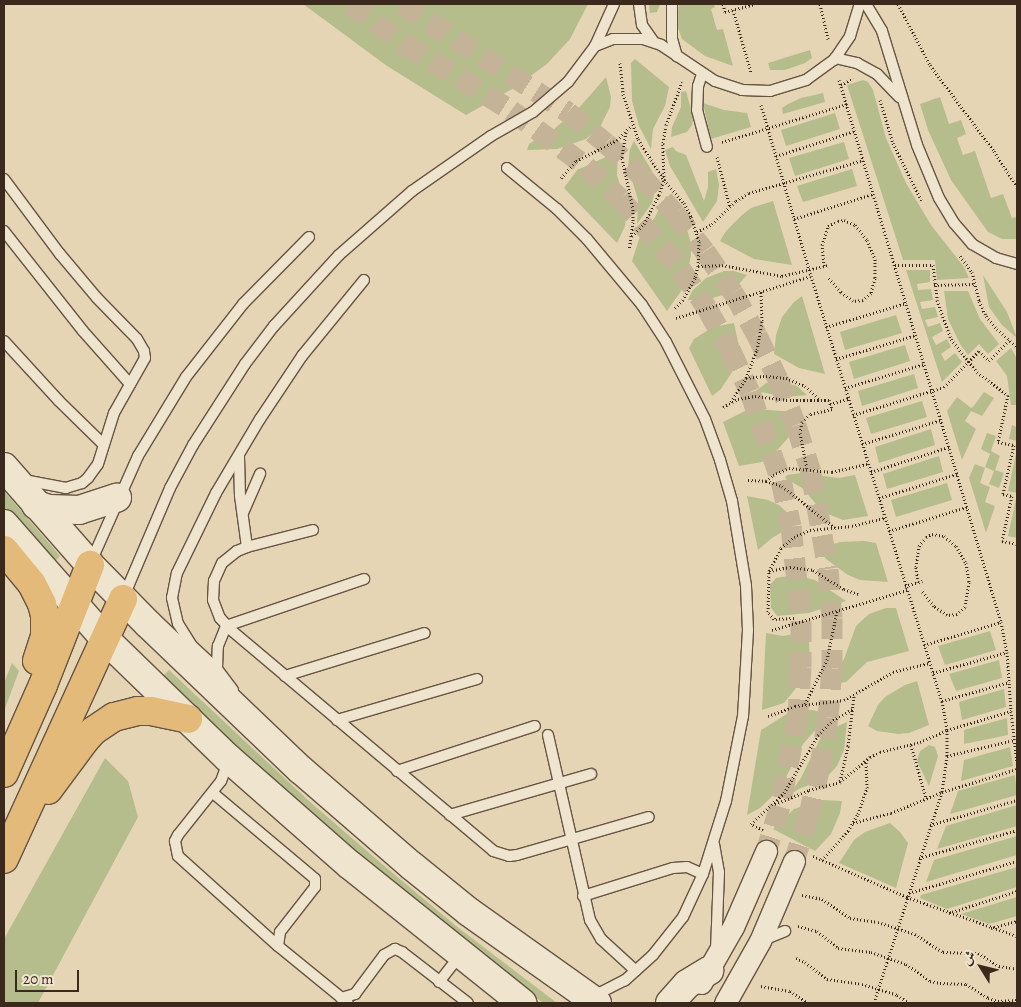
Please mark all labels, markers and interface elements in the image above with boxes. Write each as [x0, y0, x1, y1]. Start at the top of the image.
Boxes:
north arrow [956, 942, 1006, 992]
text: ش [957, 947, 980, 969]
scale bar [18, 960, 81, 992]
text: 20 m [23, 969, 54, 989]

